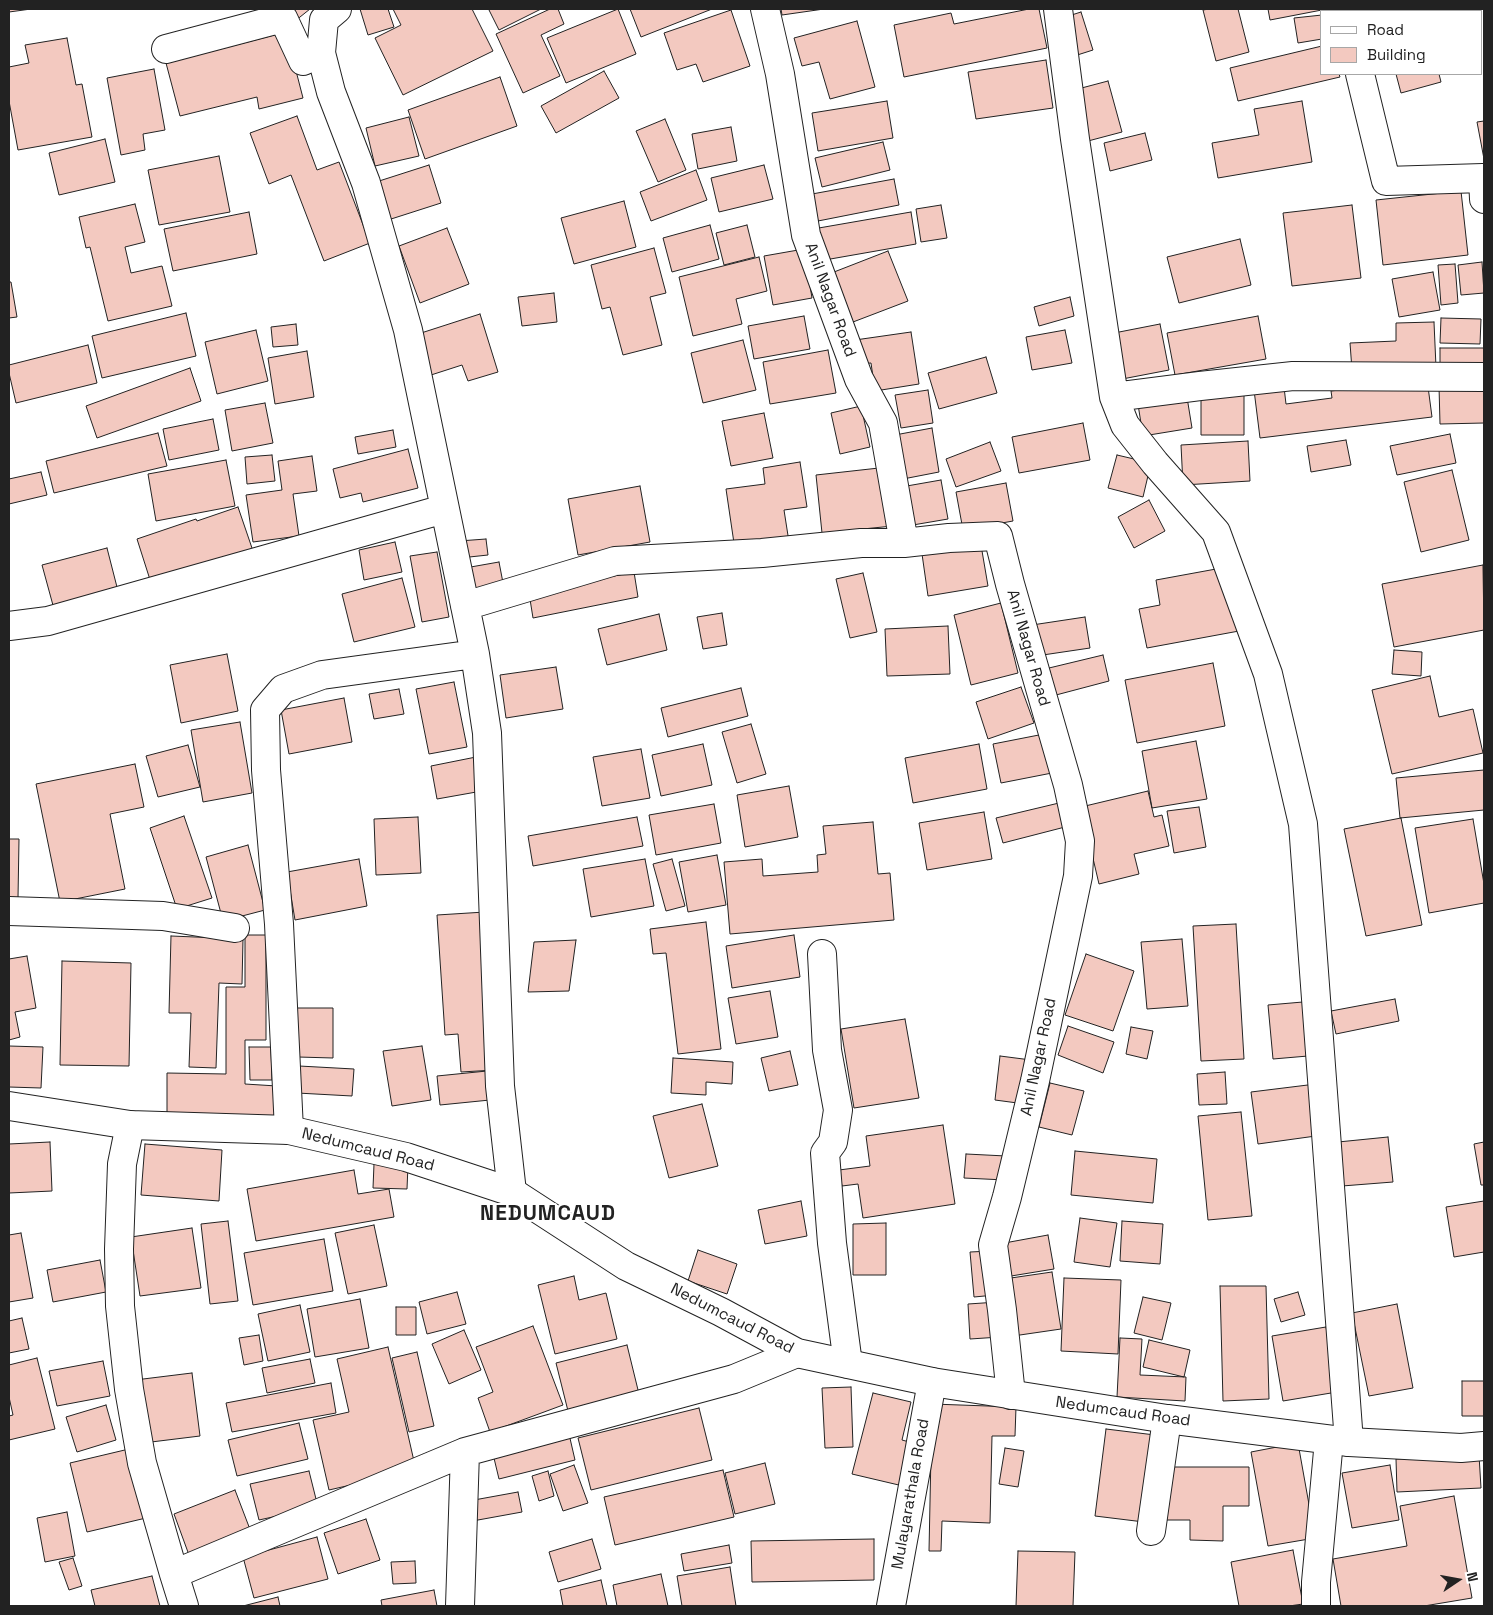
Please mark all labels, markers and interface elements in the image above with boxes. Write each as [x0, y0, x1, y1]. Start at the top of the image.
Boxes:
legend [1320, 10, 1483, 75]
text: Road [1367, 20, 1404, 39]
text: Building [1367, 45, 1426, 64]
street label: Anil Nagar Road [800, 240, 860, 360]
street label: Anil Nagar Road [1002, 588, 1054, 708]
street label: Anil Nagar Road [1017, 996, 1061, 1118]
street label: Nedumcaud Road [300, 1124, 436, 1176]
district label: NEDUMCAUD [479, 1201, 617, 1227]
street label: Nedumcaud Road [667, 1280, 797, 1358]
street label: Nedumcaud Road [1054, 1393, 1192, 1431]
street label: Mulayarathala Road [888, 1417, 934, 1571]
north arrow [1433, 1555, 1483, 1605]
text: N [1463, 1570, 1482, 1583]

